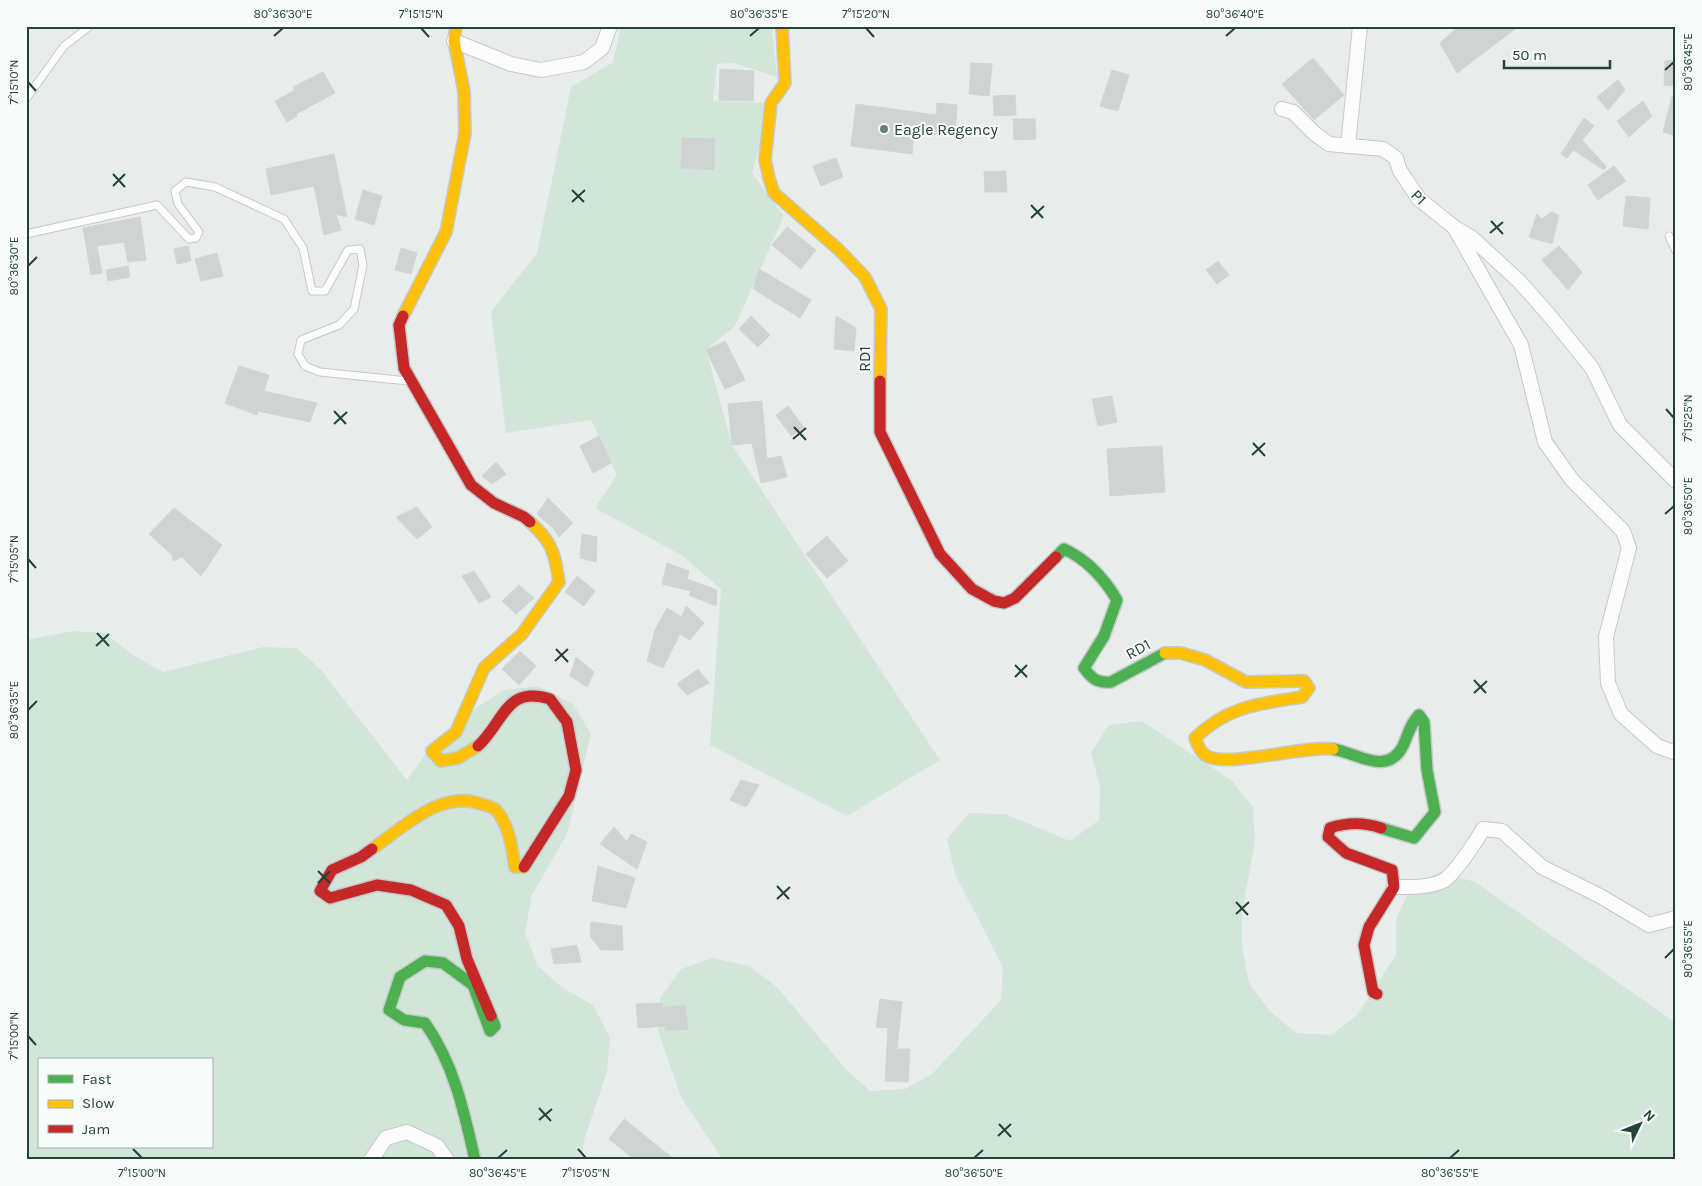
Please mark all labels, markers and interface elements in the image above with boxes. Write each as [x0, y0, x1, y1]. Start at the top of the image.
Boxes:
text: 80°36'30"E [254, 7, 312, 21]
text: 7°15'15"N [399, 7, 443, 21]
text: 80°36'35"E [730, 7, 788, 21]
text: 7°15'20"N [842, 7, 890, 21]
text: 80°36'40"E [1206, 7, 1264, 21]
text: 80°36'45"E [1681, 33, 1695, 91]
scale bar [1504, 38, 1611, 70]
text: 50 m [1512, 46, 1547, 64]
text: 7°15'10"N [7, 59, 21, 105]
place label: Eagle Regency [894, 120, 999, 139]
marker: Eagle Regency [878, 123, 890, 135]
street label: P1 [1407, 185, 1431, 209]
text: 80°36'30"E [7, 237, 21, 295]
street label: RD1 [855, 346, 874, 372]
text: 7°15'25"N [1681, 394, 1695, 442]
text: 80°36'50"E [1681, 477, 1695, 535]
text: 7°15'05"N [7, 535, 21, 583]
street label: RD1 [1122, 634, 1154, 664]
text: 80°36'35"E [7, 681, 21, 739]
text: 80°36'55"E [1681, 920, 1695, 978]
text: 7°15'00"N [7, 1012, 21, 1060]
legend [38, 1058, 212, 1148]
text: Fast [82, 1070, 112, 1088]
text: Slow [82, 1094, 114, 1112]
north arrow [1614, 1098, 1664, 1148]
text: N [1639, 1106, 1659, 1125]
text: Jam [82, 1120, 110, 1138]
text: 7°15'00"N [118, 1166, 166, 1180]
text: 80°36'45"E [469, 1166, 527, 1180]
text: 7°15'05"N [562, 1166, 610, 1180]
text: 80°36'50"E [945, 1166, 1003, 1180]
text: 80°36'55"E [1421, 1166, 1479, 1180]

